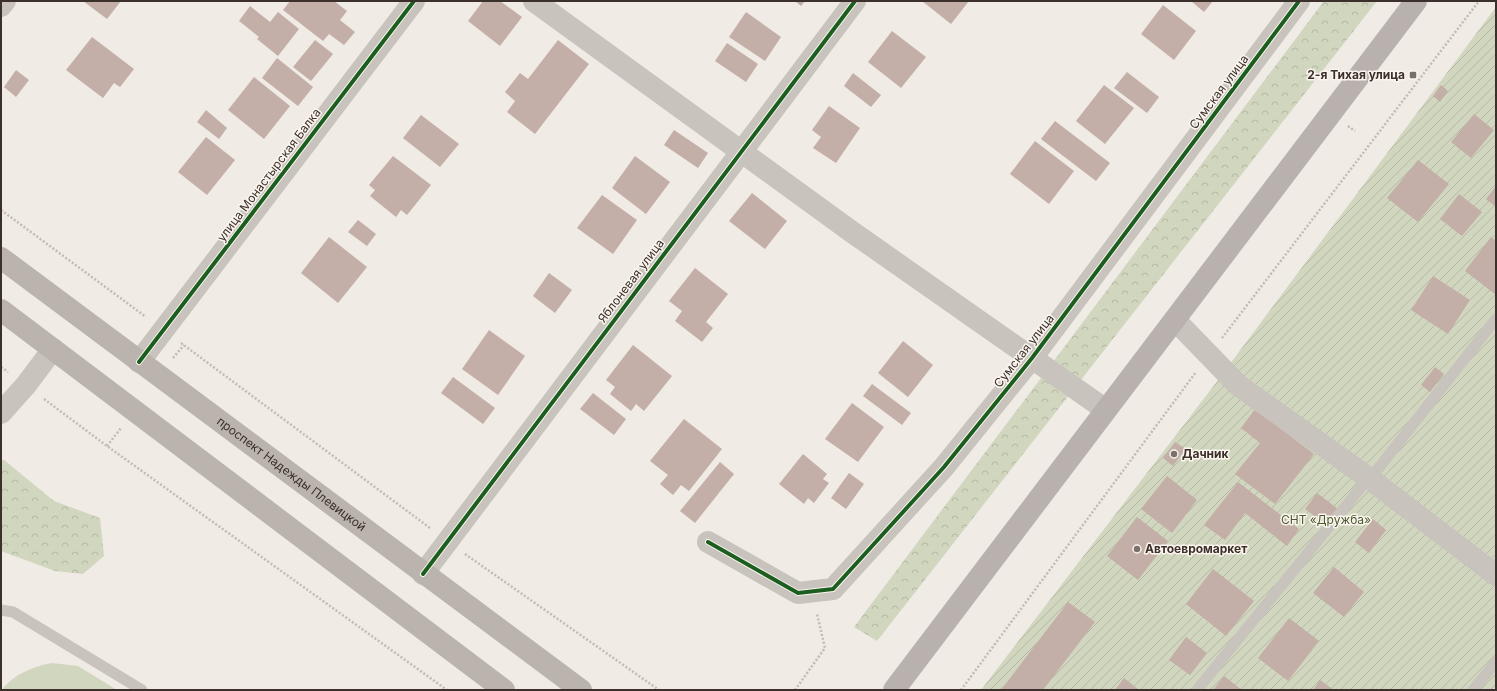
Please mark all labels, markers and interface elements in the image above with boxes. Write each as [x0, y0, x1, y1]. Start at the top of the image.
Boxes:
street label: Сумская улица [1186, 52, 1251, 132]
place label: 2-я Тихая улица [1307, 67, 1405, 82]
marker: 2-я Тихая улица [1408, 70, 1418, 80]
street label: улица Монастырская Балка [214, 105, 324, 244]
street label: Яблоневая улица [594, 236, 667, 325]
street label: Сумская улица [990, 311, 1057, 390]
street label: проспект Надежды Плевицкой [214, 413, 369, 534]
place label: Дачник [1182, 446, 1229, 461]
marker: Дачник [1169, 449, 1179, 459]
park label: СНТ «Дружба» [1281, 512, 1371, 527]
place label: Автоевромаркет [1145, 541, 1247, 556]
marker: Автоевромаркет [1132, 544, 1142, 554]

